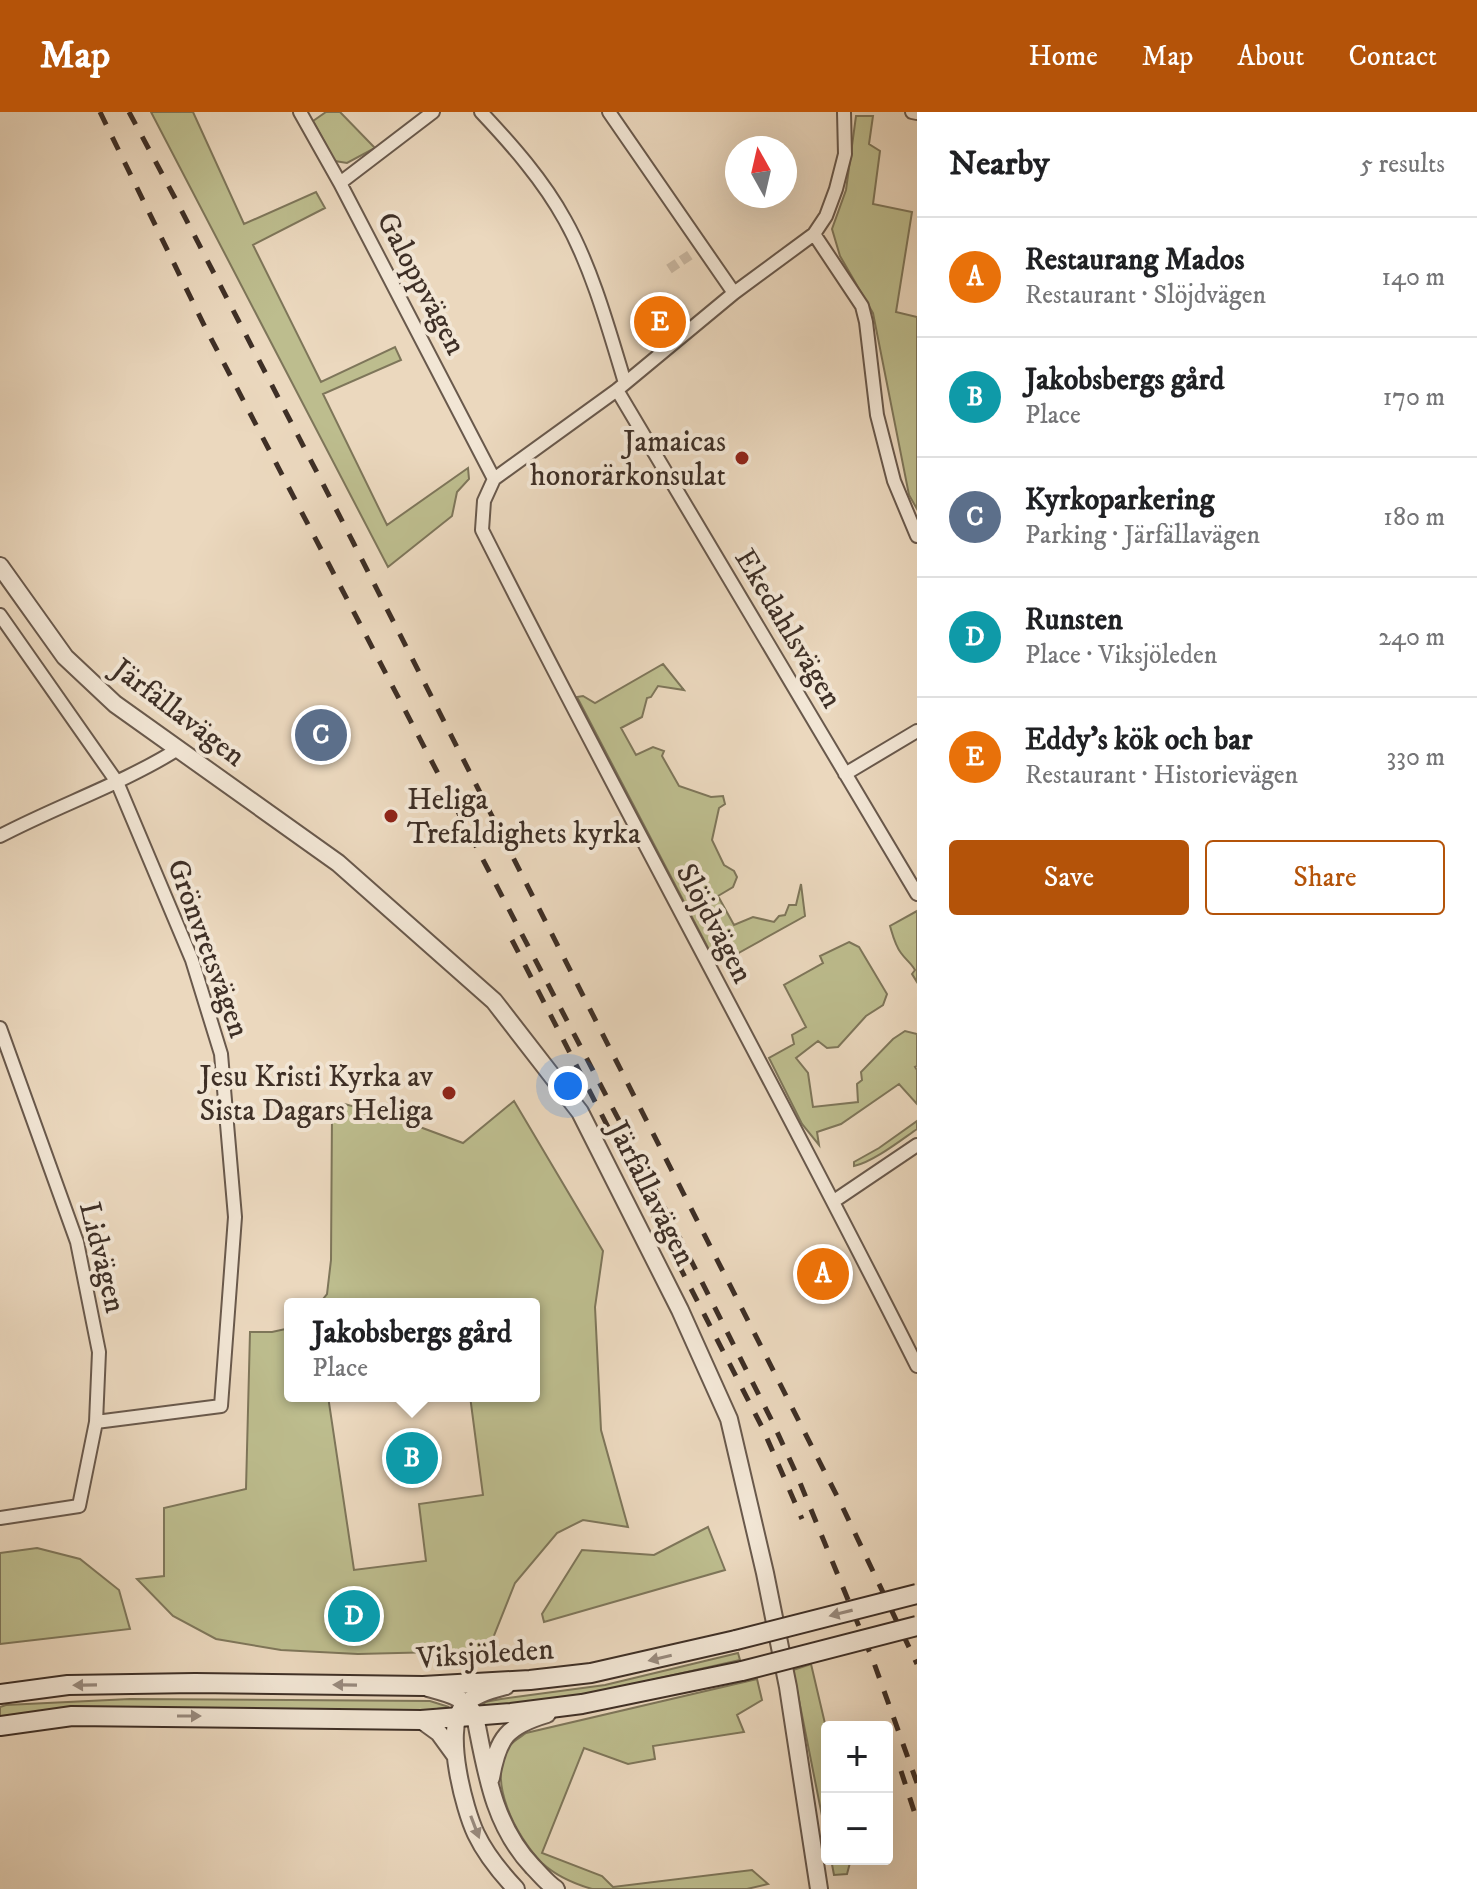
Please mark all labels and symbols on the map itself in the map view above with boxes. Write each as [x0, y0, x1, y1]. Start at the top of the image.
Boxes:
north arrow [725, 136, 797, 208]
street label: Galoppvägen [368, 206, 474, 362]
pin: E [634, 292, 686, 352]
place label: Jamaicas honorärkonsulat [530, 424, 726, 495]
marker: Jamaicas honorärkonsulat [733, 449, 751, 467]
street label: Ekedahlsvägen [726, 542, 850, 715]
street label: Järfällavägen [102, 649, 252, 775]
pin: C [295, 705, 347, 765]
place label: Heliga Trefaldighets kyrka [407, 782, 641, 853]
marker: Heliga Trefaldighets kyrka [382, 807, 400, 825]
street label: Grönvretsvägen [158, 854, 257, 1043]
street label: Slöjdvägen [667, 858, 761, 990]
place label: Jesu Kristi Kyrka av Sista Dagars Heliga [196, 1059, 434, 1130]
your location [548, 1066, 588, 1106]
marker: Jesu Kristi Kyrka av Sista Dagars Heliga [440, 1084, 458, 1102]
street label: Järfällavägen [597, 1113, 703, 1272]
street label: Lidvägen [70, 1198, 133, 1317]
pin: A [797, 1244, 849, 1304]
pin: B [386, 1428, 438, 1488]
pin: D [328, 1586, 380, 1646]
one-way arrow [829, 1608, 854, 1620]
street label: Viksjöleden [414, 1631, 555, 1678]
one-way arrow [647, 1652, 672, 1665]
one-way arrow [72, 1679, 97, 1691]
one-way arrow [332, 1679, 357, 1691]
one-way arrow [177, 1710, 202, 1722]
one-way arrow [469, 1815, 482, 1839]

